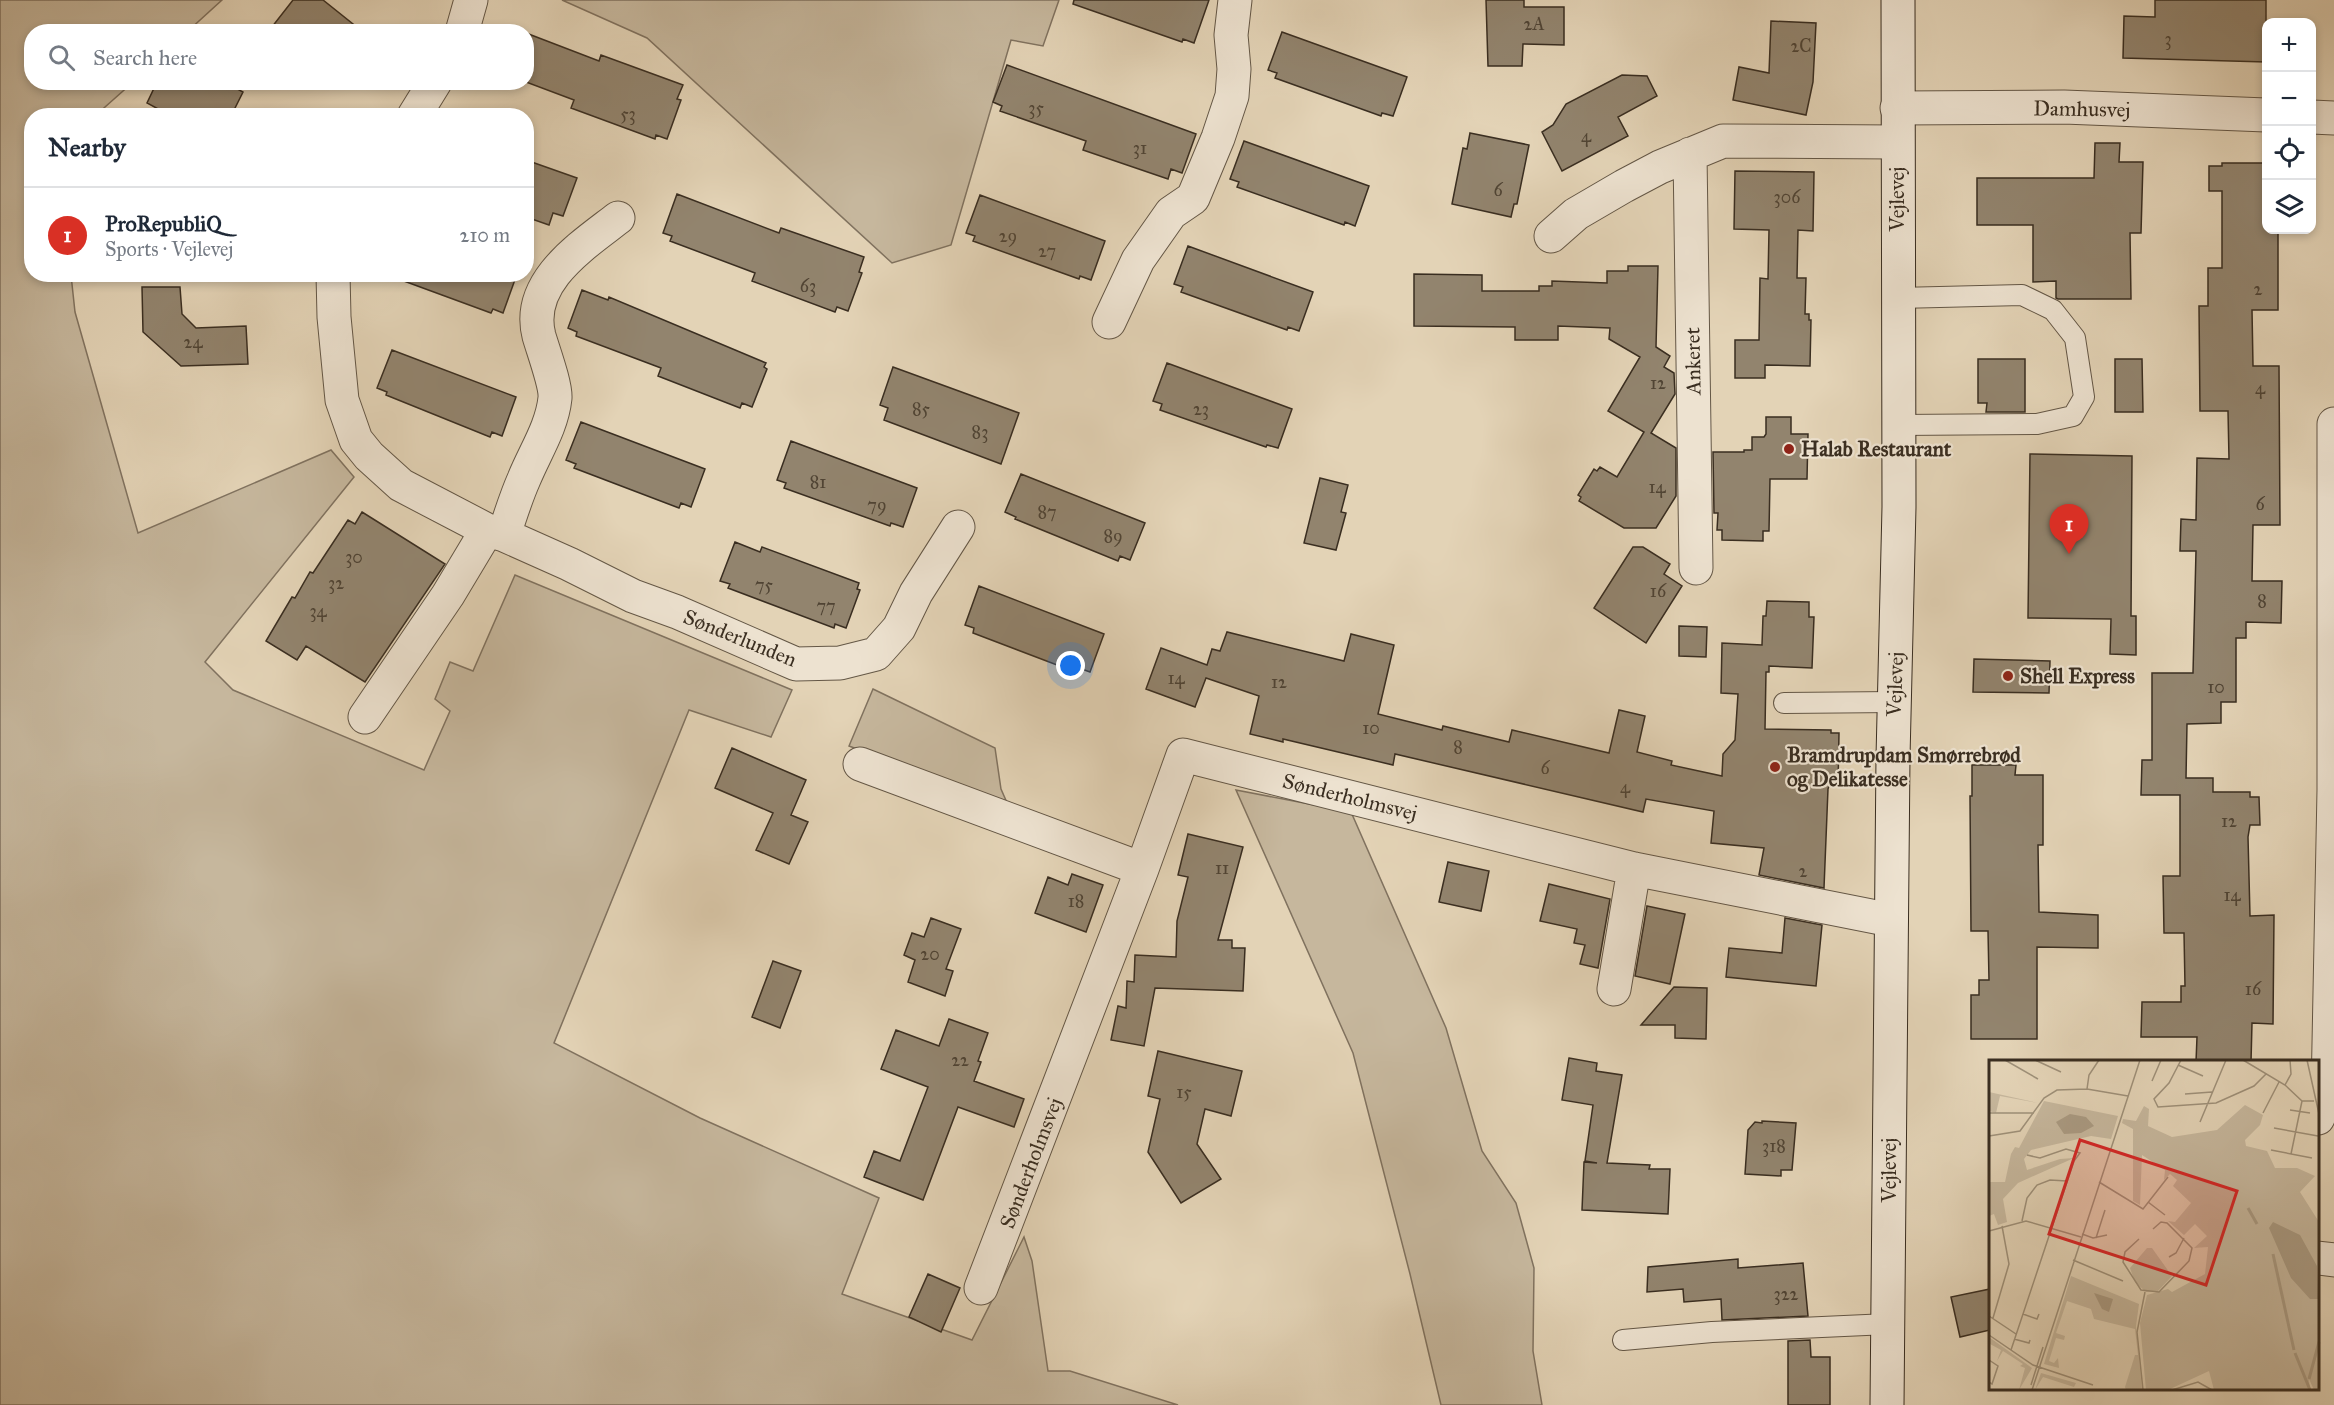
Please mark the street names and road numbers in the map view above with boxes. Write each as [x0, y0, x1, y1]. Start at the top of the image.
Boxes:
street label: Damhusvej [2033, 95, 2131, 123]
street label: Vejlevej [1884, 167, 1910, 232]
street label: Ankeret [1679, 326, 1707, 396]
street label: Sønderlunden [679, 603, 801, 673]
street label: Vejlevej [1881, 651, 1909, 718]
street label: Sønderholmsvej [1280, 768, 1420, 826]
street label: Sønderholmsvej [994, 1094, 1068, 1232]
street label: Vejlevej [1876, 1138, 1902, 1203]

